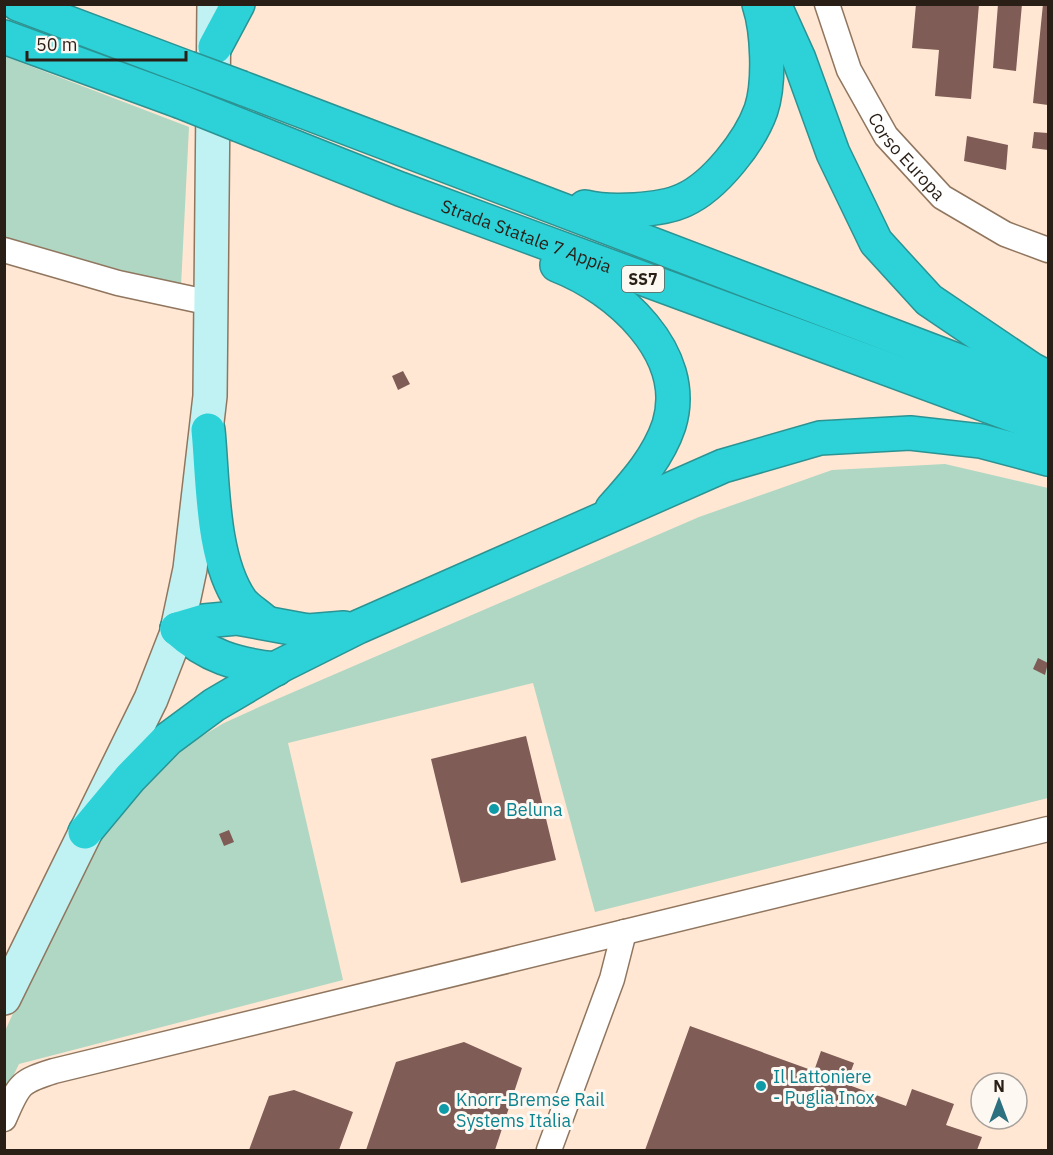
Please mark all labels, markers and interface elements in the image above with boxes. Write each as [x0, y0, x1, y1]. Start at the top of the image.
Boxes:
scale bar [27, 24, 186, 62]
text: 50 m [36, 33, 78, 56]
street label: Corso Europa [864, 108, 951, 205]
street label: Strada Statale 7 Appia [438, 194, 615, 278]
road number: SS7 [622, 266, 664, 292]
place label: Beluna [506, 798, 563, 821]
marker: Beluna [487, 802, 501, 816]
place label: Il Lattoniere - Puglia Inox [773, 1065, 875, 1109]
north arrow [969, 1071, 1029, 1131]
text: N [993, 1076, 1005, 1096]
marker: Il Lattoniere - Puglia Inox [754, 1079, 768, 1093]
place label: Knorr-Bremse Rail Systems Italia [456, 1088, 605, 1132]
marker: Knorr-Bremse Rail Systems Italia [437, 1102, 451, 1116]

